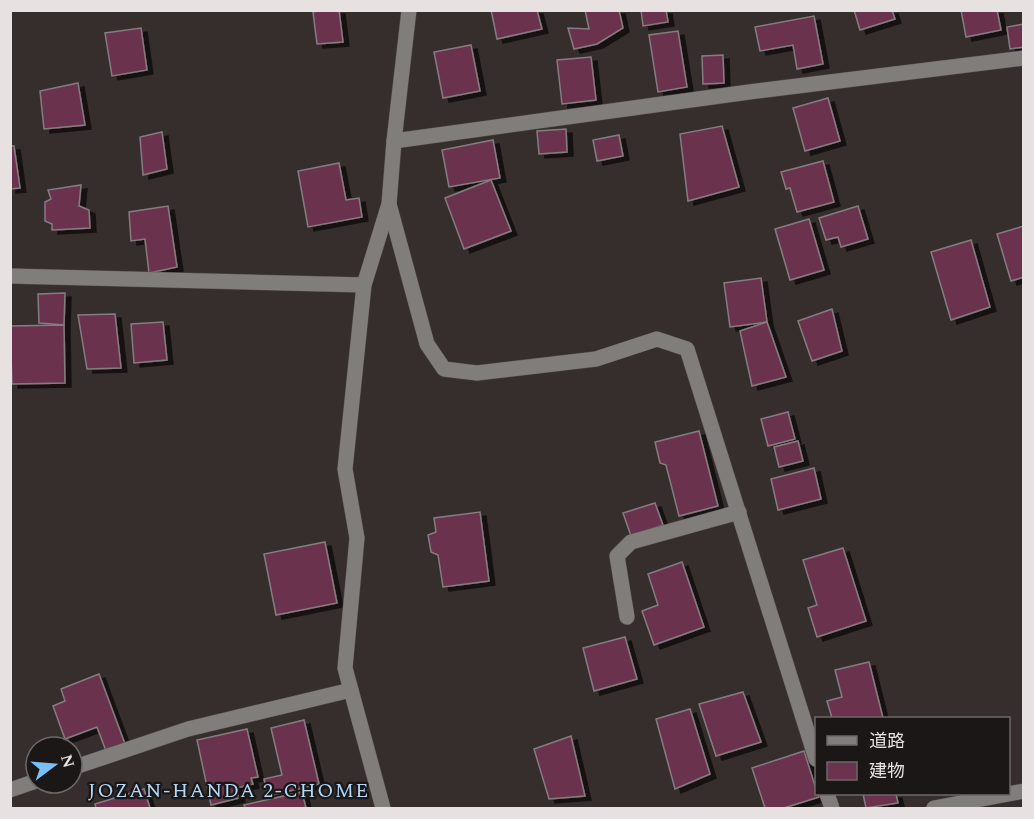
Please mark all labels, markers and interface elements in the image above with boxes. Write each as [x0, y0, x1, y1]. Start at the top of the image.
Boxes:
legend [815, 717, 1010, 795]
text: 道路 [869, 728, 905, 755]
north arrow [24, 735, 84, 795]
text: N [54, 752, 81, 771]
text: 建物 [869, 758, 905, 785]
district label: JOZAN-HANDA 2-CHOME [88, 776, 370, 806]

